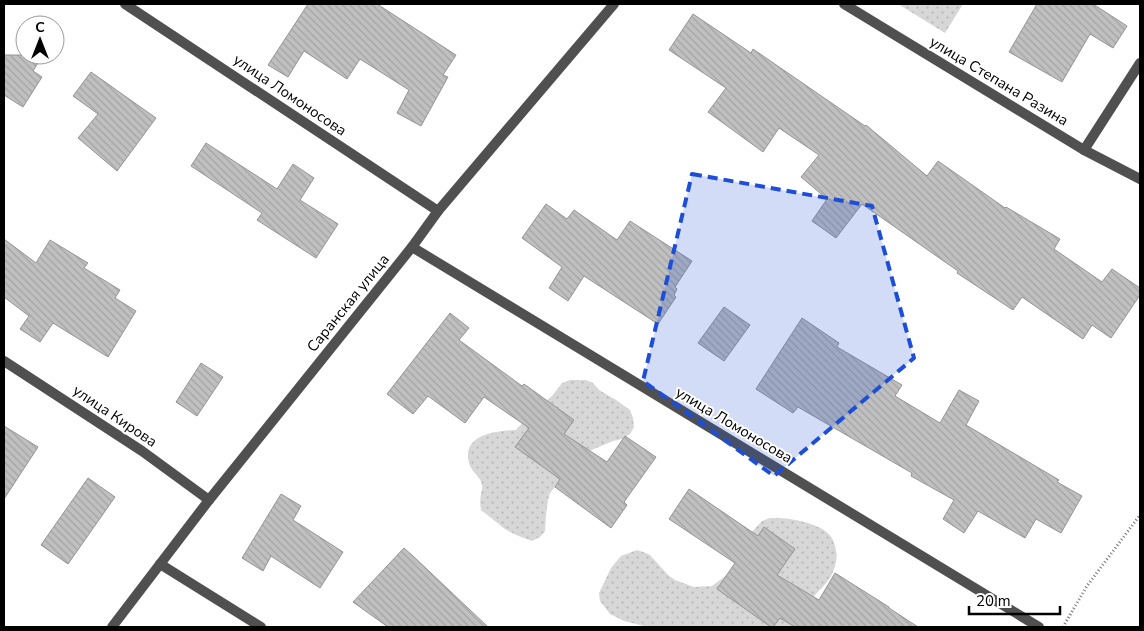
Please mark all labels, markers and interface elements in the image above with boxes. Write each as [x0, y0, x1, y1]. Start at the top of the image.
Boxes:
north arrow [15, 15, 65, 65]
text: С [35, 18, 45, 37]
street label: улица Степана Разина [926, 32, 1072, 130]
street label: улица Ломоносова [229, 50, 351, 140]
street label: Саранская улица [302, 250, 394, 356]
street label: улица Кирова [69, 380, 161, 452]
street label: улица Ломоносова [672, 382, 796, 468]
scale bar [969, 584, 1060, 616]
text: 20 m [976, 591, 1011, 611]

